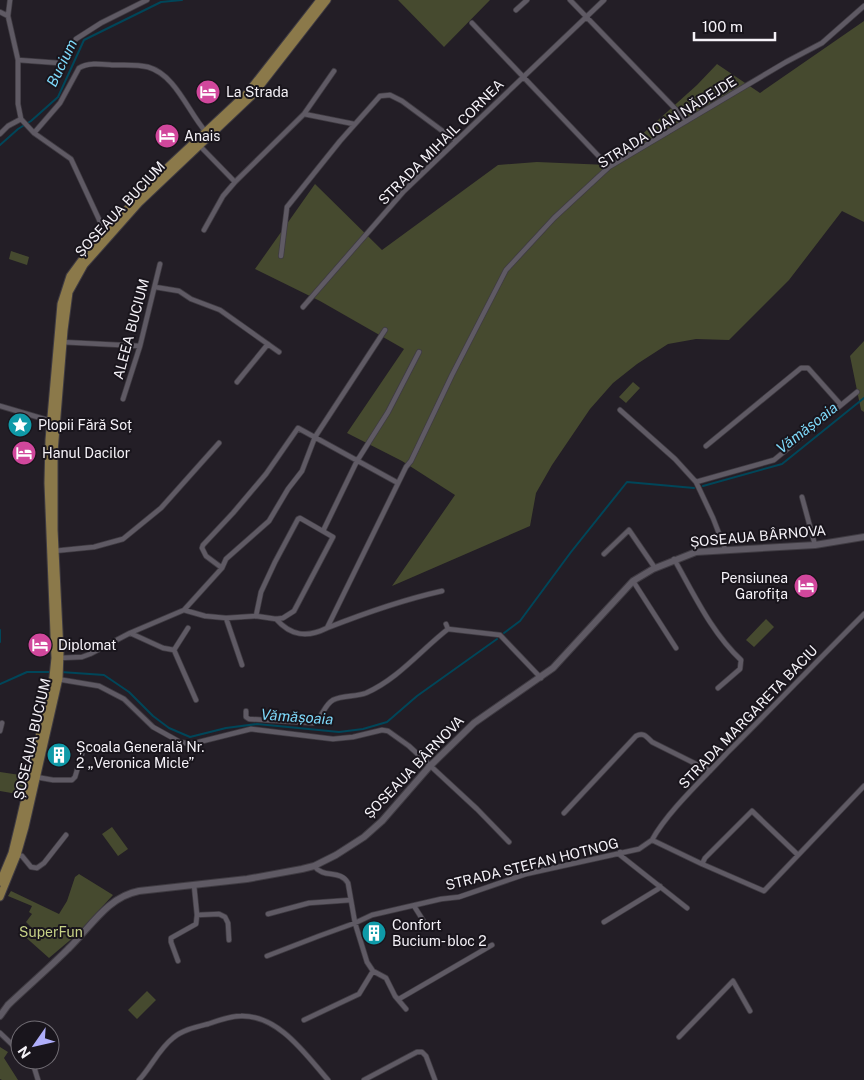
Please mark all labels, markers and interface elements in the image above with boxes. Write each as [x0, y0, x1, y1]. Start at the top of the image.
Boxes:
scale bar [694, 10, 775, 42]
text: 100 m [702, 18, 743, 35]
water label: Bucium [43, 36, 80, 89]
street label: STRADA IOAN NĂDEJDE [594, 72, 739, 171]
street label: STRADA MIHAIL CORNEA [375, 76, 507, 208]
hotel icon: La Strada [195, 79, 221, 105]
place label: La Strada [226, 84, 289, 100]
hotel icon: Anais [154, 123, 180, 149]
place label: Anais [184, 128, 220, 144]
street label: ȘOSEAUA BUCIUM [72, 158, 168, 260]
street label: ALEEA BUCIUM [110, 277, 152, 381]
water label: Vămășoaia [773, 399, 841, 457]
place icon: Plopii Fără Soț [7, 412, 33, 438]
place label: Plopii Fără Soț [38, 417, 132, 433]
hotel icon: Hanul Dacilor [11, 440, 37, 466]
place label: Hanul Dacilor [42, 445, 130, 461]
street label: ȘOSEAUA BÂRNOVA [689, 521, 827, 550]
place label: Pensiunea Garofița [721, 570, 788, 602]
hotel icon: Pensiunea Garofița [793, 573, 819, 599]
hotel icon: Diplomat [27, 632, 53, 658]
place label: Diplomat [58, 637, 116, 653]
street label: STRADA MARGARETA BACIU [675, 642, 821, 792]
street label: ȘOSEAUA BUCIUM [10, 677, 54, 801]
water label: Vămășoaia [260, 705, 334, 728]
street label: ȘOSEAUA BÂRNOVA [360, 712, 467, 822]
place label: Școala Generală Nr. 2 „Veronica Micle” [76, 739, 204, 771]
building icon: Școala Generală Nr. 2 „Veronica Micle” [46, 742, 72, 768]
street label: STRADA STEFAN HOTNOG [444, 835, 620, 893]
place label: Confort Bucium- bloc 2 [392, 917, 487, 949]
building icon: Confort Bucium- bloc 2 [361, 920, 387, 946]
park label: SuperFun [19, 924, 83, 940]
north arrow [10, 1020, 60, 1070]
text: N [15, 1043, 34, 1061]

